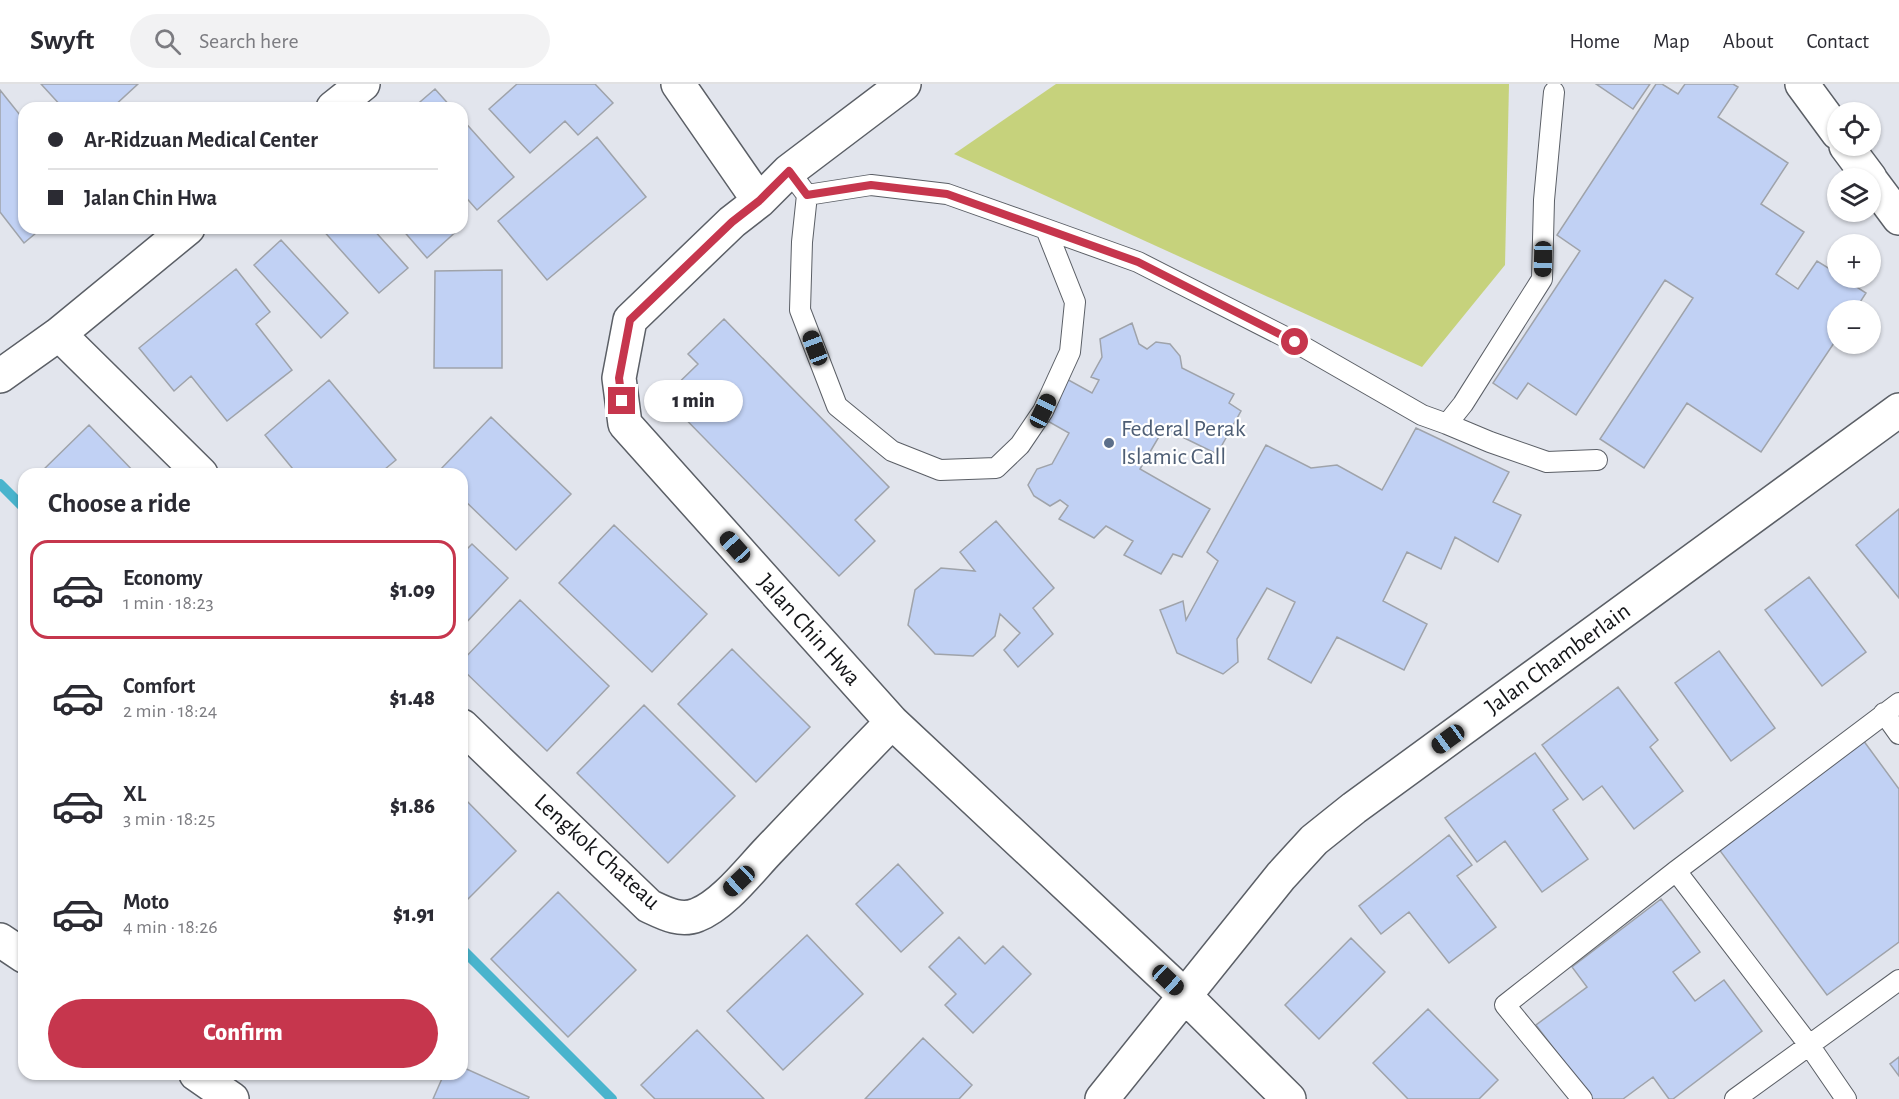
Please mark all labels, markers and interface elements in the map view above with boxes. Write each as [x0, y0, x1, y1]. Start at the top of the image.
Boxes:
search box [130, 14, 550, 68]
icon: search [151, 25, 184, 58]
text: Swyft [30, 27, 94, 55]
text: Search here [199, 30, 299, 52]
text: Home [1569, 31, 1620, 52]
text: Map [1653, 31, 1690, 52]
text: About [1723, 31, 1773, 52]
text: Contact [1806, 31, 1869, 52]
map controls [1827, 102, 1881, 354]
button: locate [1827, 102, 1881, 156]
text: Ar-Ridzuan Medical Center [84, 129, 318, 151]
button: layers [1827, 168, 1881, 222]
text: Jalan Chin Hwa [84, 187, 217, 209]
button: + [1827, 234, 1881, 288]
car [1534, 241, 1552, 277]
button: − [1827, 300, 1881, 354]
car [800, 328, 830, 368]
route start [1281, 328, 1308, 355]
callout: 1 min [643, 380, 742, 422]
route end [608, 387, 635, 414]
text: 1 min [672, 391, 715, 411]
car [1027, 391, 1059, 431]
place label: Federal Perak Islamic Call [1121, 417, 1246, 469]
marker: Federal Perak Islamic Call [1102, 436, 1116, 450]
text: Choose a ride [48, 490, 191, 517]
car [716, 528, 754, 566]
icon: car [51, 563, 105, 617]
text: Economy [123, 567, 203, 589]
street label: Jalan Chin Hwa [753, 570, 865, 690]
text: $1.09 [390, 579, 435, 601]
text: 1 min · 18:23 [123, 593, 214, 613]
street label: Jalan Chamberlain [1481, 599, 1635, 719]
icon: car [51, 671, 105, 725]
text: Comfort [123, 675, 195, 697]
text: $1.48 [389, 687, 435, 709]
text: 2 min · 18:24 [123, 701, 217, 721]
car [1428, 721, 1468, 757]
icon: car [51, 779, 105, 833]
text: XL [123, 783, 146, 805]
street label: Lengkok Chateau [530, 790, 664, 914]
text: $1.86 [390, 795, 435, 817]
text: 3 min · 18:25 [123, 809, 215, 829]
car [720, 862, 758, 900]
icon: car [51, 887, 105, 941]
text: Moto [123, 891, 169, 913]
text: $1.91 [393, 903, 435, 925]
text: 4 min · 18:26 [123, 917, 218, 937]
car [1149, 961, 1187, 999]
button: Confirm [48, 999, 438, 1068]

